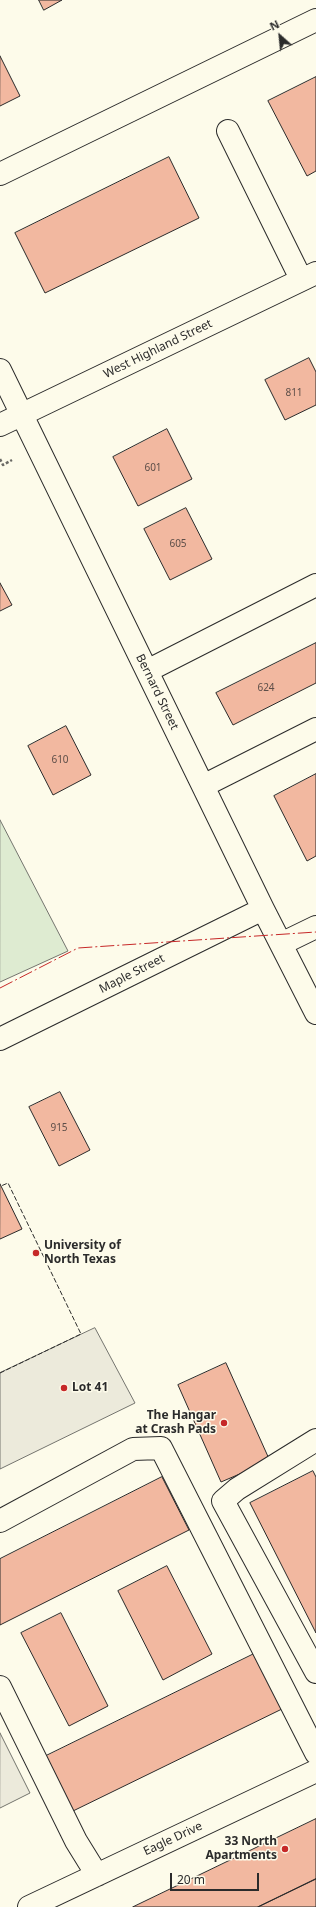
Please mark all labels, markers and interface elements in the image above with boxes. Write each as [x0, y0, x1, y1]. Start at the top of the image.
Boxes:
north arrow [260, 16, 300, 56]
text: N [267, 16, 282, 34]
street label: West Highland Street [101, 316, 215, 382]
house number: 811 [285, 387, 303, 399]
house number: 601 [144, 462, 162, 474]
house number: 605 [169, 538, 187, 550]
street label: Bernard Street [132, 652, 182, 732]
house number: 624 [257, 682, 275, 694]
house number: 610 [51, 754, 69, 766]
street label: Maple Street [97, 951, 167, 997]
house number: 915 [50, 1122, 68, 1134]
place label: University of North Texas [44, 1239, 121, 1267]
marker: University of North Texas [31, 1248, 41, 1258]
place label: Lot 41 [72, 1381, 108, 1395]
marker: Lot 41 [59, 1383, 69, 1393]
place label: The Hangar at Crash Pads [135, 1409, 216, 1437]
marker: The Hangar at Crash Pads [219, 1418, 229, 1428]
street label: Eagle Drive [141, 1819, 205, 1859]
place label: 33 North Apartments [205, 1835, 277, 1863]
marker: 33 North Apartments [280, 1844, 290, 1854]
scale bar [172, 1865, 261, 1891]
text: 20 m [177, 1871, 205, 1888]

